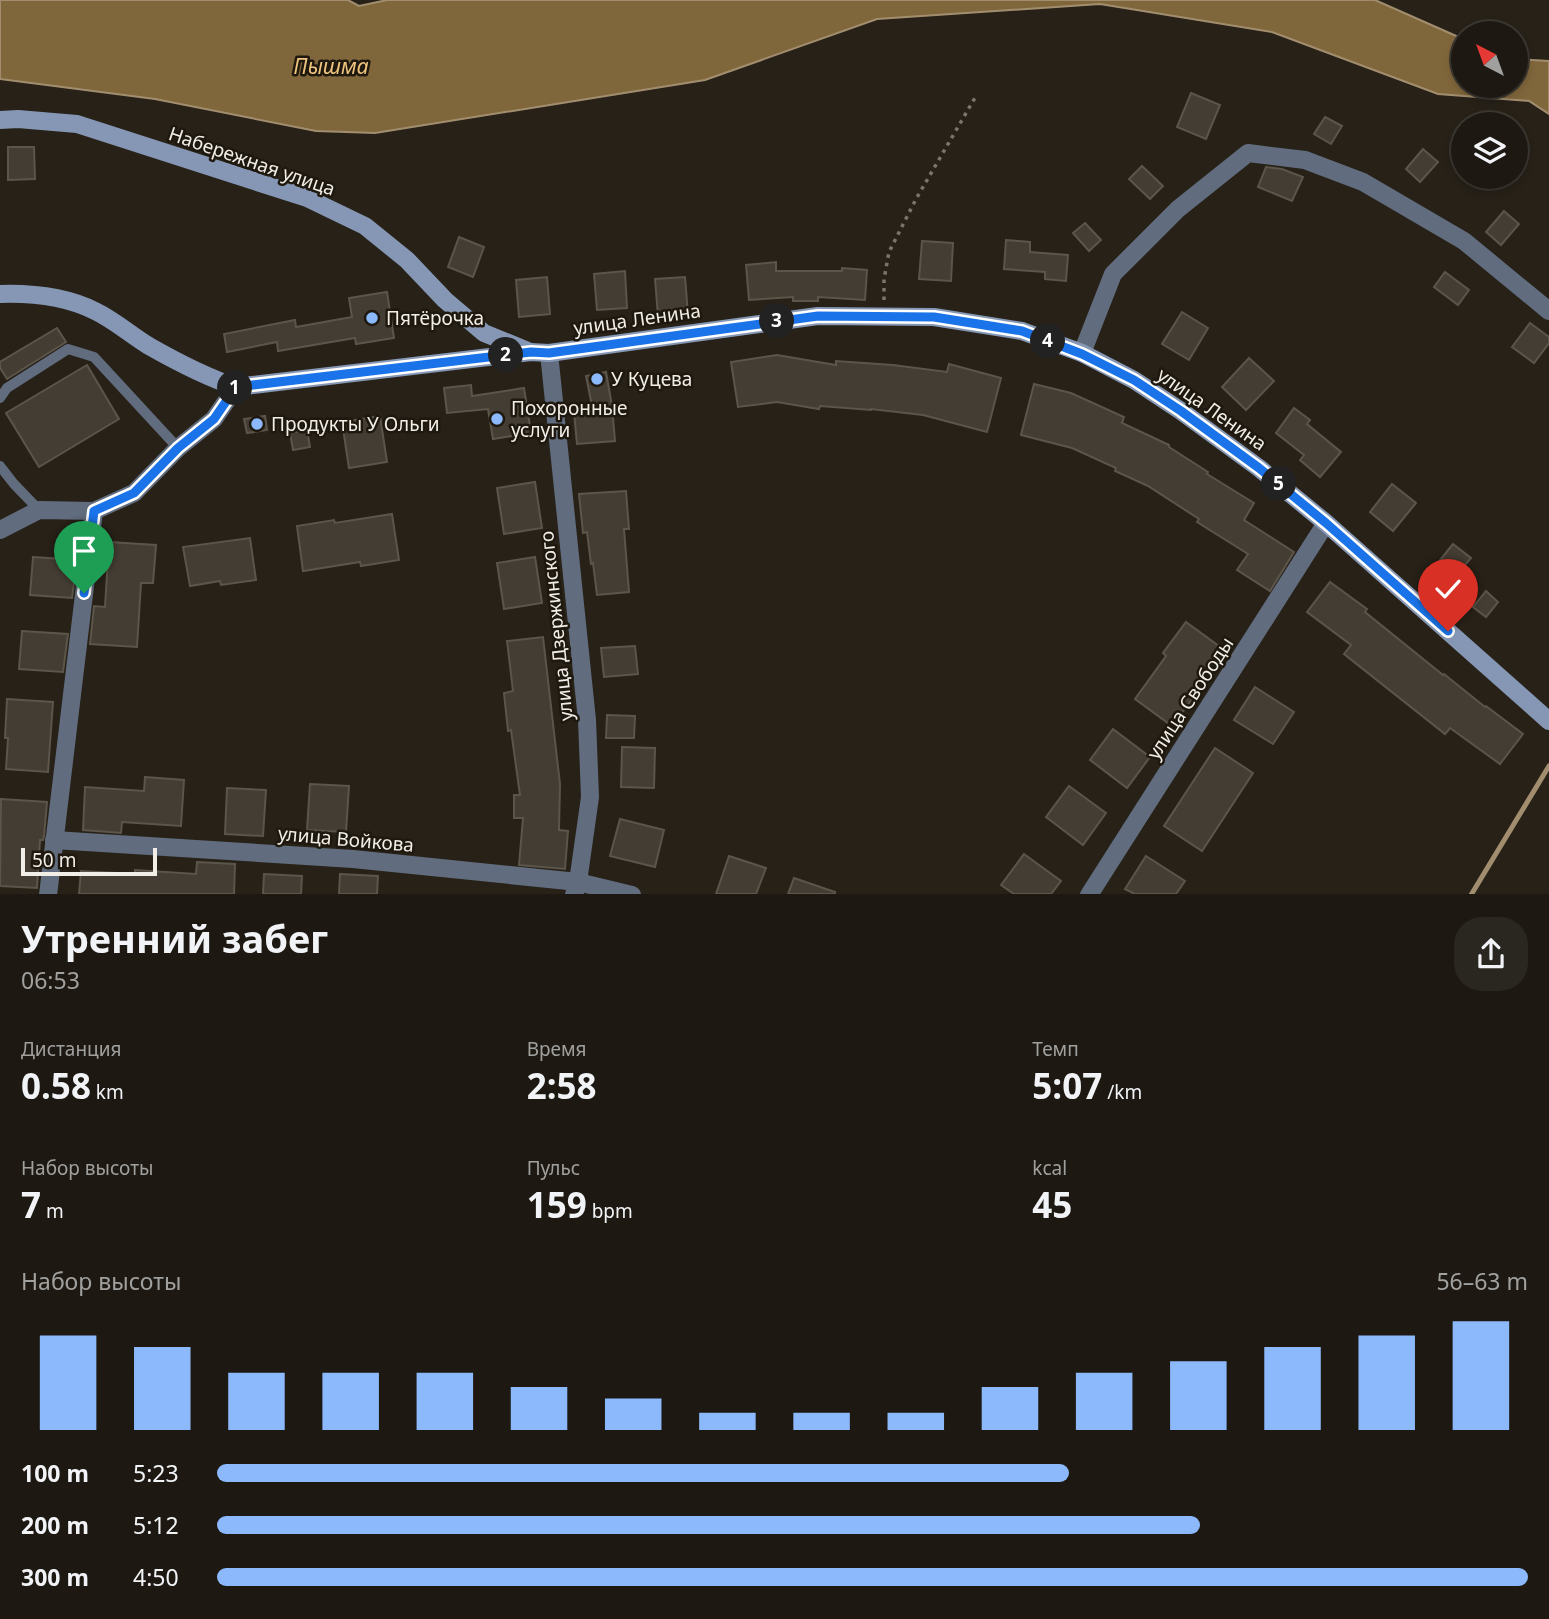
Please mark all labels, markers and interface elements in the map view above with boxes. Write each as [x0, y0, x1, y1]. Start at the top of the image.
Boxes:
north arrow [1451, 21, 1528, 98]
map controls [1451, 21, 1528, 189]
water label: Пышма [293, 52, 369, 80]
button: layers [1451, 112, 1528, 189]
street label: Набережная улица [165, 120, 339, 202]
street label: улица Ленина [572, 297, 702, 341]
pin: 3 [760, 304, 794, 338]
place label: Пятёрочка [386, 305, 484, 331]
text: 3 [771, 307, 782, 333]
marker: Пятёрочка [364, 310, 380, 326]
pin: 4 [1030, 324, 1066, 358]
text: 4 [1042, 327, 1053, 353]
pin: 2 [489, 338, 524, 372]
text: 2 [500, 341, 511, 367]
street label: улица Ленина [1152, 362, 1272, 456]
place label: У Куцева [611, 366, 692, 392]
pin: 1 [218, 370, 252, 406]
marker: У Куцева [589, 371, 605, 387]
text: 1 [229, 374, 240, 400]
place label: Похоронные услуги [511, 395, 628, 443]
place label: Продукты У Ольги [271, 411, 440, 437]
marker: Похоронные услуги [489, 411, 505, 427]
marker: Продукты У Ольги [249, 416, 265, 432]
pin: 5 [1262, 466, 1296, 502]
text: 5 [1273, 470, 1284, 496]
pin [54, 521, 114, 593]
street label: улица Дзержинского [533, 530, 579, 722]
icon: arrive [65, 532, 103, 570]
pin [1418, 559, 1478, 631]
icon: check [1429, 570, 1467, 608]
street label: улица Свободы [1141, 632, 1239, 764]
street label: улица Войкова [277, 820, 415, 858]
scale bar [21, 846, 158, 877]
text: 50 m [32, 847, 76, 873]
text: Утренний забег [21, 912, 328, 964]
button: share [1454, 917, 1528, 991]
text: 06:53 [21, 964, 80, 996]
text: Дистанция [21, 1036, 121, 1062]
text: Время [527, 1036, 587, 1062]
text: Темп [1032, 1036, 1079, 1062]
text: 0.58 [21, 1062, 91, 1109]
text: 2:58 [527, 1062, 597, 1109]
text: 5:07 [1032, 1062, 1102, 1109]
text: km [91, 1079, 124, 1105]
text: /km [1102, 1079, 1142, 1105]
text: Набор высоты [21, 1155, 153, 1181]
text: Пульс [527, 1155, 580, 1181]
text: kcal [1032, 1155, 1067, 1181]
text: 7 [21, 1181, 41, 1228]
text: 159 [527, 1181, 587, 1228]
text: 45 [1032, 1181, 1072, 1228]
text: m [41, 1198, 64, 1224]
text: bpm [587, 1198, 633, 1224]
text: Набор высоты [21, 1265, 181, 1297]
text: 56–63 m [1436, 1265, 1528, 1297]
text: 100 m [21, 1457, 89, 1489]
text: 5:23 [133, 1457, 179, 1489]
text: 200 m [21, 1509, 89, 1541]
text: 5:12 [133, 1509, 179, 1541]
text: 300 m [21, 1561, 89, 1593]
text: 4:50 [133, 1561, 179, 1593]

